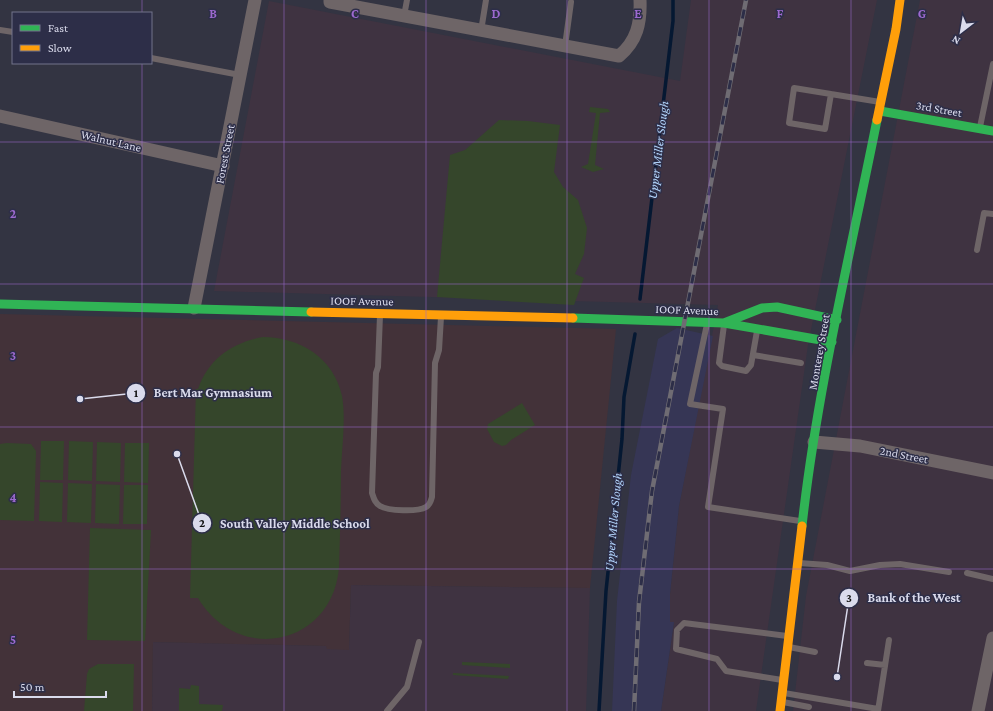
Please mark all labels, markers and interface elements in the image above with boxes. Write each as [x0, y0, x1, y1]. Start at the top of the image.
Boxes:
text: B [209, 6, 217, 21]
text: C [351, 6, 359, 21]
text: D [492, 6, 501, 21]
text: E [634, 6, 642, 21]
text: F [777, 6, 784, 21]
text: G [918, 6, 926, 21]
legend [12, 12, 152, 64]
north arrow [941, 12, 981, 52]
text: Fast [48, 21, 69, 35]
text: N [949, 33, 962, 48]
text: Slow [48, 41, 72, 55]
street label: 3rd Street [915, 98, 964, 120]
water label: Upper Miller Slough [645, 100, 671, 200]
street label: Forest Street [212, 122, 238, 185]
street label: Walnut Lane [79, 127, 143, 155]
text: 2 [10, 206, 17, 221]
street label: IOOF Avenue [330, 293, 394, 309]
street label: IOOF Avenue [655, 302, 719, 318]
street label: Monterey Street [805, 312, 833, 391]
text: 3 [10, 348, 16, 363]
callout: Bert Mar Gymnasium [126, 380, 280, 405]
text: Bert Mar Gymnasium [154, 385, 272, 400]
text: 1 [134, 386, 139, 400]
street label: 2nd Street [879, 443, 930, 467]
water label: Upper Miller Slough [601, 472, 625, 572]
text: 4 [9, 490, 17, 505]
callout: South Valley Middle School [192, 511, 378, 536]
text: 2 [199, 516, 205, 530]
text: South Valley Middle School [220, 516, 370, 531]
callout: Bank of the West [839, 585, 968, 610]
text: Bank of the West [868, 590, 961, 605]
text: 3 [846, 591, 852, 605]
text: 5 [10, 632, 16, 647]
scale bar [14, 673, 106, 699]
text: 50 m [20, 680, 45, 694]

